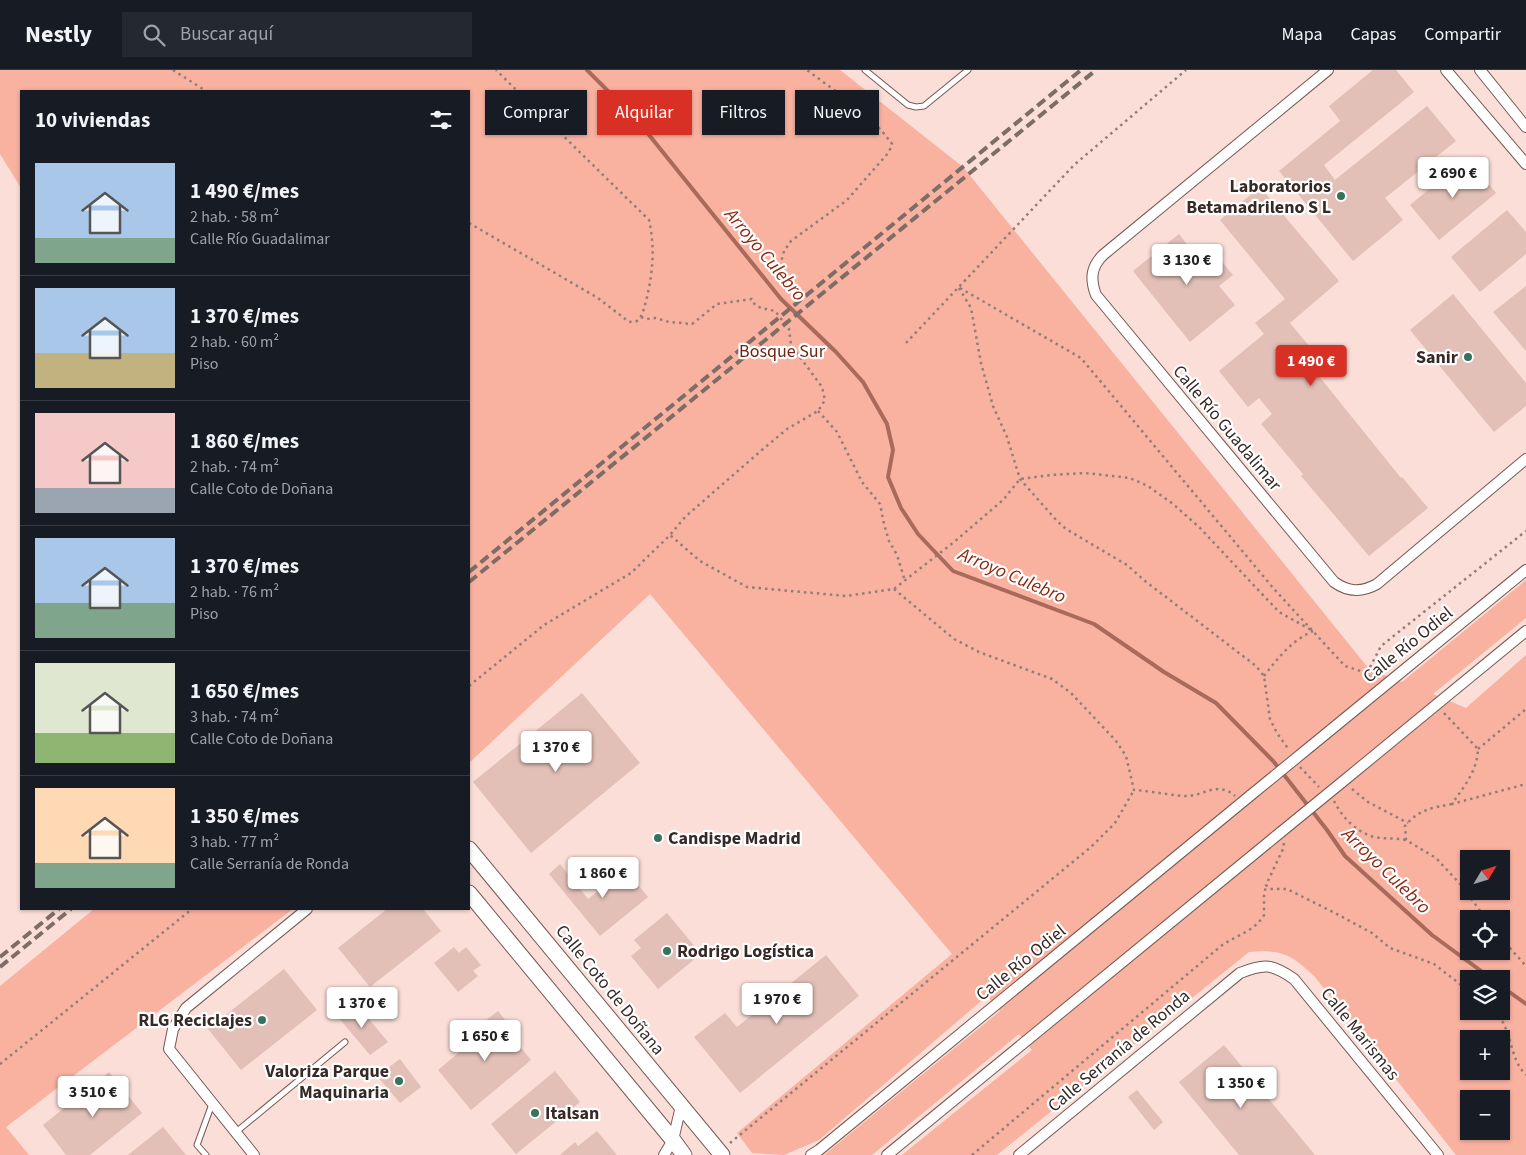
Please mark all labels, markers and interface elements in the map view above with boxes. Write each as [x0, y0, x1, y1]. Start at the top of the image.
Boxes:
search box [122, 12, 472, 57]
text: Nestly [25, 17, 92, 52]
icon: search [140, 21, 168, 49]
text: Buscar aquí [180, 21, 273, 48]
text: Mapa [1282, 22, 1323, 47]
text: Capas [1351, 22, 1396, 47]
text: Compartir [1424, 22, 1501, 47]
chip: Comprar [485, 90, 587, 135]
chip: Alquilar [597, 90, 692, 135]
chip: Filtros [702, 90, 785, 135]
chip: Nuevo [795, 90, 879, 135]
text: 10 viviendas [35, 105, 150, 135]
icon: filters [427, 106, 455, 134]
pin: 2 690 € [1407, 156, 1499, 199]
text: 2 690 € [1429, 162, 1477, 184]
place label: Laboratorios Betamadrileno S L [1186, 174, 1331, 220]
text: 1 490 €/mes [190, 176, 299, 206]
icon: home [75, 183, 135, 243]
marker: Laboratorios Betamadrileno S L [1335, 190, 1347, 202]
water label: Arroyo Culebro [717, 202, 812, 308]
text: 2 hab. · 58 m² [190, 206, 279, 228]
text: Calle Río Guadalimar [190, 228, 330, 250]
pin: 3 130 € [1141, 244, 1233, 286]
text: 3 130 € [1163, 249, 1211, 271]
text: 1 370 €/mes [190, 301, 299, 331]
icon: home [75, 308, 135, 368]
text: 2 hab. · 60 m² [190, 331, 279, 353]
park label: Bosque Sur [739, 339, 826, 364]
pin: 1 490 € [1265, 344, 1357, 387]
place label: Sanir [1416, 345, 1459, 370]
text: 1 490 € [1287, 350, 1335, 372]
marker: Sanir [1462, 351, 1474, 363]
text: Piso [190, 353, 218, 375]
street label: Calle Río Guadalimar [1167, 360, 1288, 497]
text: 1 860 €/mes [190, 426, 299, 456]
icon: home [75, 433, 135, 493]
text: 2 hab. · 74 m² [190, 456, 279, 478]
text: Calle Coto de Doñana [190, 478, 333, 500]
water label: Arroyo Culebro [953, 541, 1070, 611]
text: 1 370 €/mes [190, 551, 299, 581]
icon: home [75, 558, 135, 618]
text: 2 hab. · 76 m² [190, 581, 279, 603]
street label: Calle Río Odiel [1358, 601, 1458, 689]
text: Piso [190, 603, 218, 625]
text: 1 650 €/mes [190, 676, 299, 706]
icon: home [75, 683, 135, 743]
text: 3 hab. · 74 m² [190, 706, 279, 728]
text: Calle Coto de Doñana [190, 728, 333, 750]
pin: 1 370 € [510, 730, 602, 773]
text: 1 370 € [532, 736, 580, 758]
text: 1 350 €/mes [190, 801, 299, 831]
icon: home [75, 808, 135, 868]
water label: Arroyo Culebro [1335, 821, 1437, 921]
place label: Candispe Madrid [668, 826, 801, 851]
text: 3 hab. · 77 m² [190, 831, 279, 853]
marker: Candispe Madrid [652, 832, 664, 844]
north arrow [1460, 850, 1510, 900]
map controls [1460, 850, 1510, 1140]
text: Calle Serranía de Ronda [190, 853, 349, 875]
pin: 1 860 € [557, 856, 649, 899]
text: 1 860 € [579, 862, 627, 884]
button: locate [1460, 910, 1510, 960]
street label: Calle Río Odiel [971, 919, 1071, 1007]
street label: Calle Coto de Doñana [550, 920, 670, 1060]
place label: Rodrigo Logística [677, 939, 814, 964]
marker: Rodrigo Logística [661, 945, 673, 957]
button: layers [1460, 970, 1510, 1020]
pin: 1 970 € [731, 982, 823, 1025]
street label: Calle Marismas [1315, 982, 1405, 1086]
street label: Calle Serranía de Ronda [1042, 984, 1196, 1118]
pin: 1 370 € [316, 986, 408, 1029]
text: 1 970 € [753, 988, 801, 1010]
text: 1 370 € [338, 992, 386, 1014]
place label: RLG Reciclajes [138, 1008, 252, 1033]
marker: RLG Reciclajes [256, 1014, 268, 1026]
pin: 1 650 € [439, 1020, 531, 1062]
text: 1 650 € [461, 1025, 509, 1047]
button: + [1460, 1030, 1510, 1080]
place label: Valoriza Parque Maquinaria [264, 1059, 389, 1105]
pin: 1 350 € [1195, 1066, 1287, 1109]
text: 1 350 € [1217, 1072, 1265, 1094]
marker: Valoriza Parque Maquinaria [393, 1075, 405, 1087]
pin: 3 510 € [47, 1076, 139, 1118]
text: 3 510 € [69, 1081, 117, 1103]
button: − [1460, 1090, 1510, 1140]
place label: Italsan [545, 1101, 599, 1126]
marker: Italsan [529, 1107, 541, 1119]

